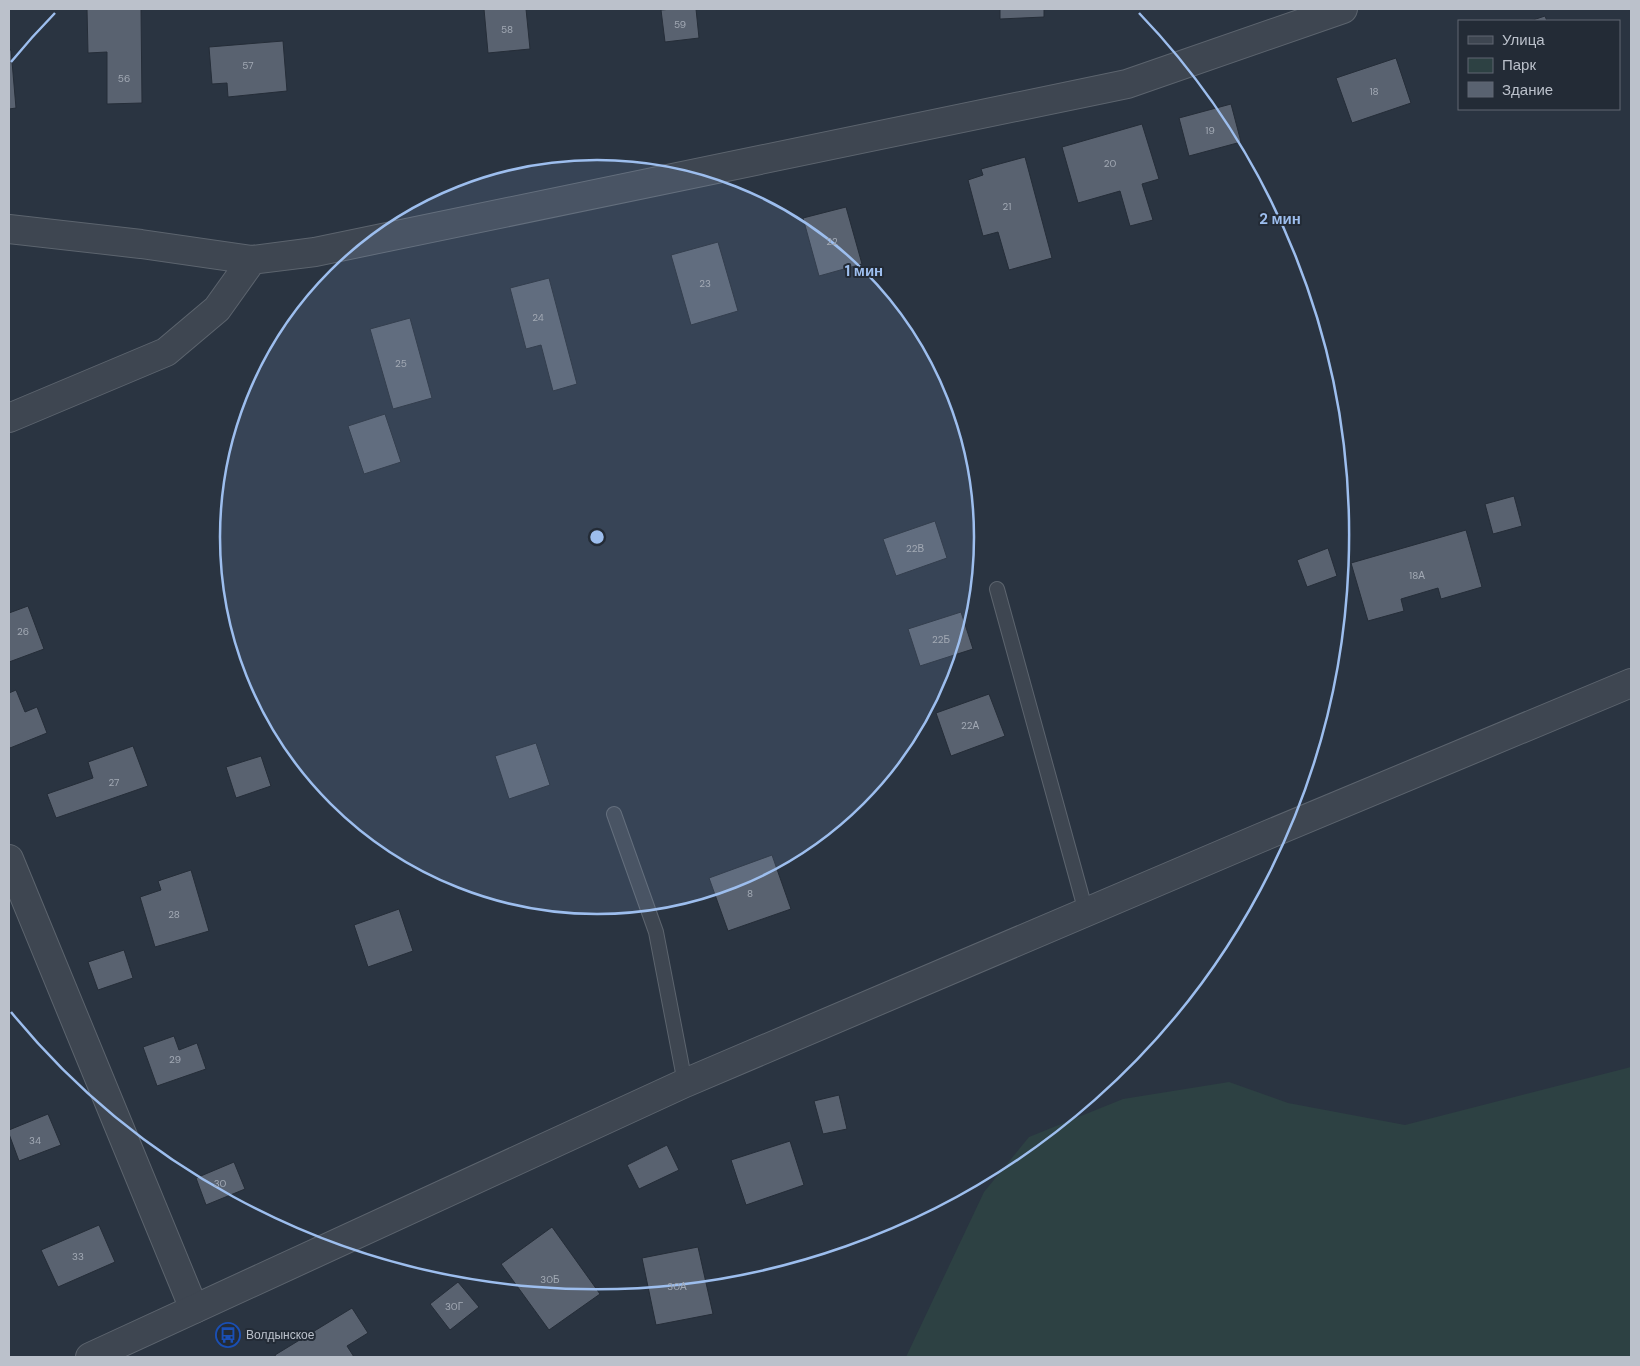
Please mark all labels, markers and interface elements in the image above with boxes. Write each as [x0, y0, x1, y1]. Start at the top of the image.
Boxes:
house number: 59 [674, 18, 686, 31]
legend [1458, 20, 1620, 110]
house number: 58 [501, 23, 513, 36]
text: Улица [1502, 30, 1545, 50]
text: Парк [1502, 55, 1536, 75]
house number: 57 [242, 59, 254, 72]
house number: 56 [118, 72, 130, 85]
text: Здание [1502, 80, 1553, 100]
house number: 18 [1369, 85, 1379, 98]
house number: 19 [1205, 124, 1215, 137]
house number: 20 [1104, 157, 1116, 170]
house number: 21 [1003, 200, 1011, 213]
text: 2 мин [1259, 209, 1301, 229]
house number: 22 [826, 235, 838, 248]
text: 1 мин [845, 261, 883, 281]
house number: 23 [699, 277, 711, 290]
house number: 24 [532, 311, 544, 324]
house number: 25 [395, 357, 407, 370]
centre of rings [588, 528, 606, 546]
house number: 22В [906, 542, 924, 555]
house number: 18А [1409, 569, 1425, 582]
house number: 26 [17, 625, 29, 638]
house number: 22Б [932, 633, 950, 646]
house number: 22А [961, 719, 979, 732]
house number: 27 [109, 776, 119, 789]
house number: 8 [747, 887, 753, 900]
house number: 28 [168, 908, 180, 921]
house number: 29 [169, 1053, 181, 1066]
house number: 34 [29, 1134, 41, 1147]
house number: 30 [214, 1177, 227, 1190]
house number: 33 [72, 1250, 84, 1263]
house number: 30Б [540, 1273, 560, 1286]
house number: 30А [667, 1280, 687, 1293]
house number: 30Г [445, 1300, 464, 1313]
bus stop icon: Волдынское [215, 1322, 241, 1348]
place label: Волдынское [246, 1327, 315, 1343]

